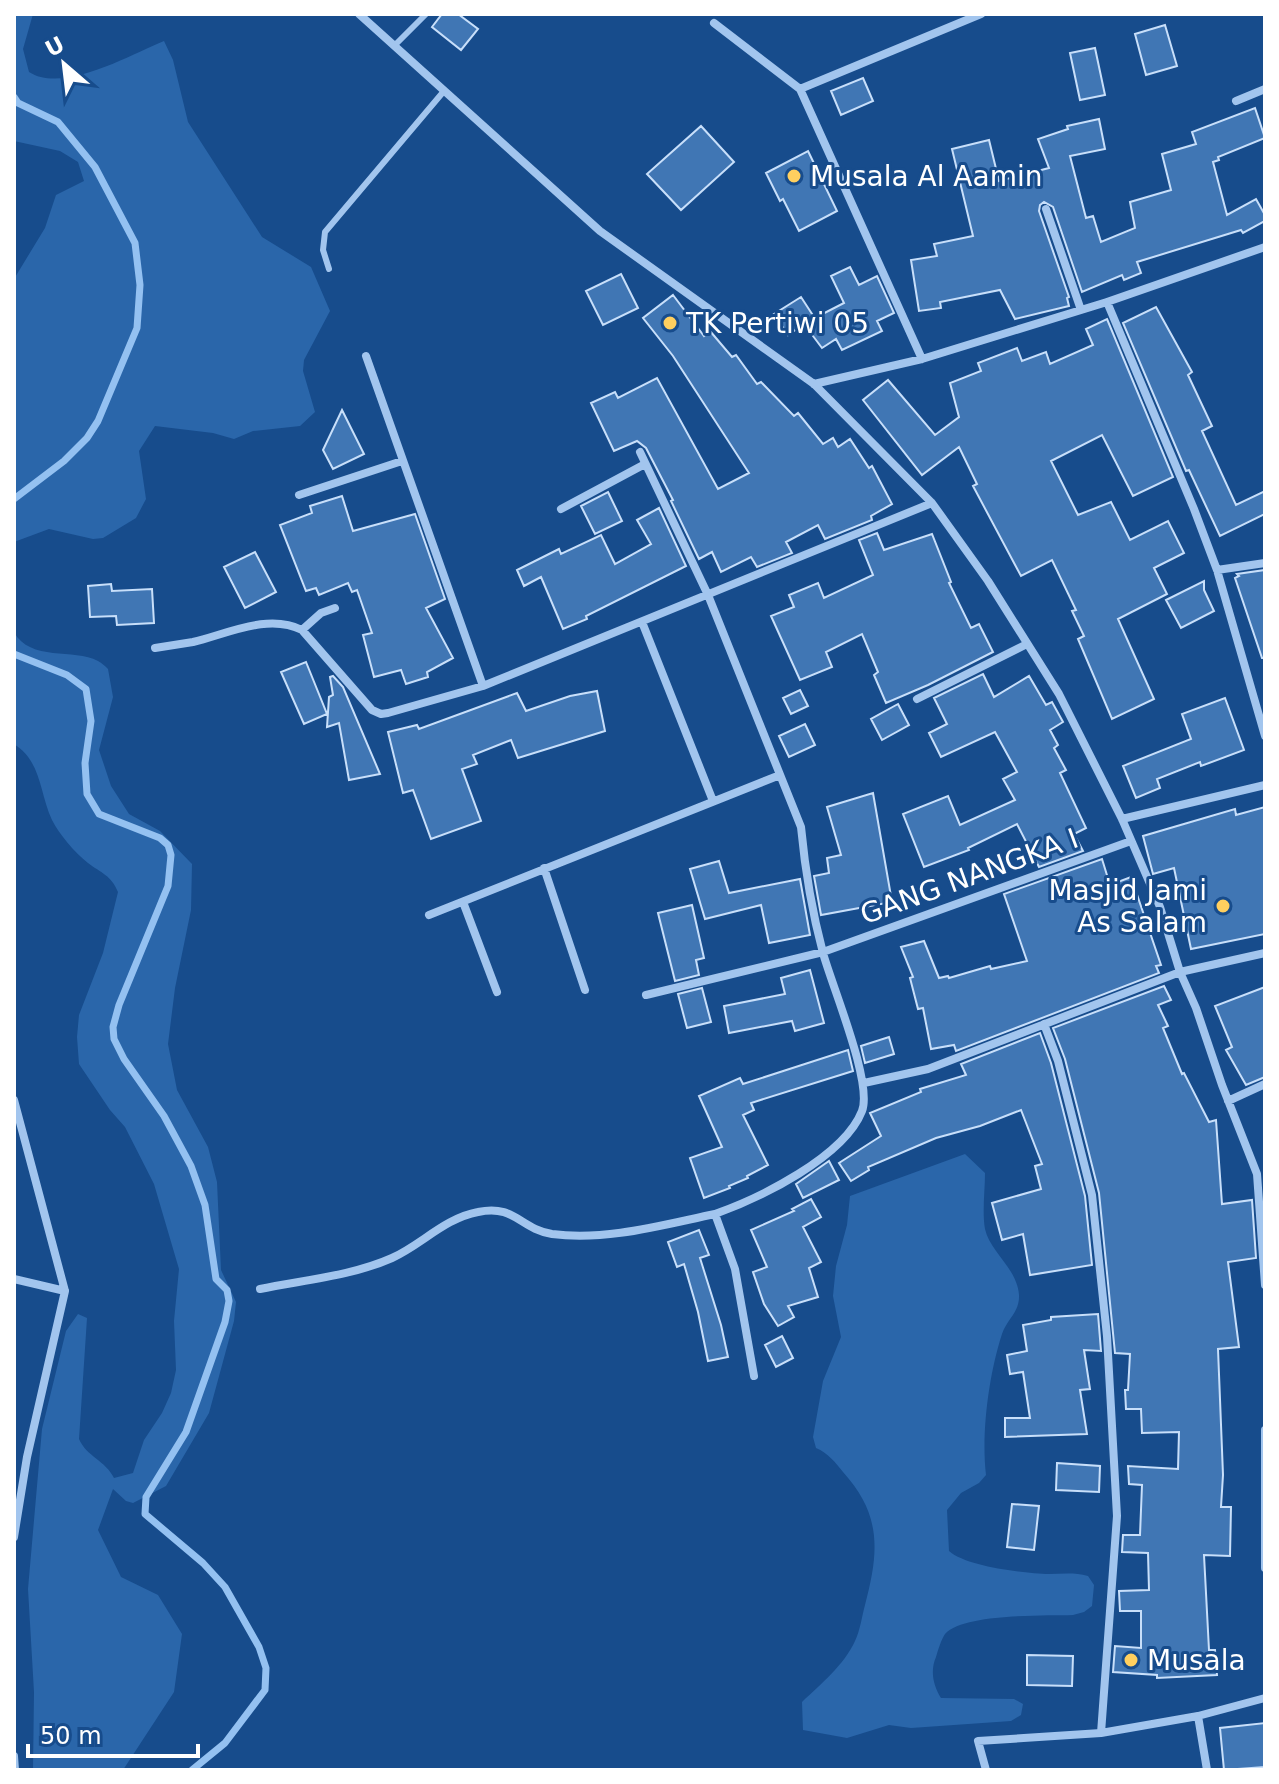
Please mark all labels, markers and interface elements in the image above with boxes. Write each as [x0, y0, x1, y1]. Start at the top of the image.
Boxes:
north arrow [24, 24, 104, 104]
text: U [41, 32, 69, 62]
place label: Musala Al Aamin [810, 160, 1042, 193]
marker: Musala Al Aamin [785, 167, 803, 185]
place label: TK Pertiwi 05 [685, 307, 869, 340]
marker: TK Pertiwi 05 [661, 314, 679, 332]
street label: GANG NANGKA I [856, 822, 1083, 931]
place label: Masjid Jami As Salam [1048, 874, 1207, 939]
marker: Masjid Jami As Salam [1214, 897, 1232, 915]
place label: Musala [1147, 1644, 1246, 1677]
marker: Musala [1122, 1651, 1140, 1669]
scale bar [28, 1708, 198, 1758]
text: 50 m [40, 1722, 102, 1750]

